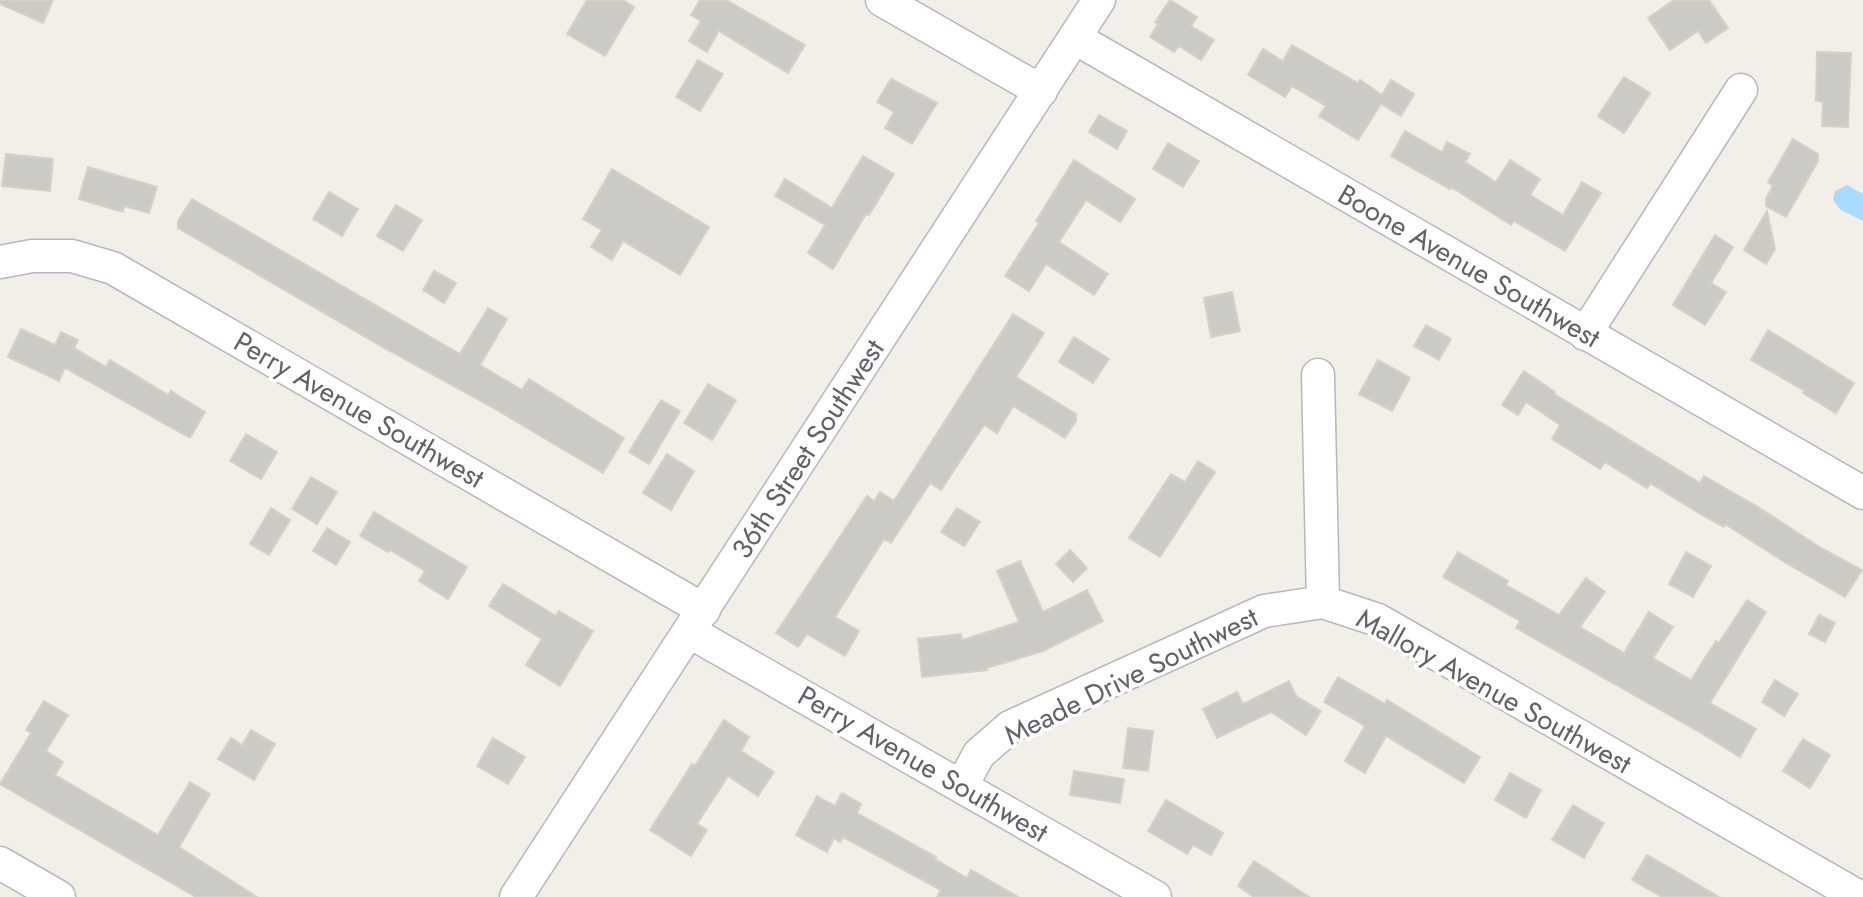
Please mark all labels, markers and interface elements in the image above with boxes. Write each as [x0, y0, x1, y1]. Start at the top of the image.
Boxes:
street label: Boone Avenue Southwest [1330, 174, 1608, 358]
street label: Perry Avenue Southwest [226, 322, 492, 499]
street label: 36th Street Southwest [722, 331, 895, 567]
street label: Meade Drive Southwest [997, 597, 1265, 755]
street label: Mallory Avenue Southwest [1349, 598, 1639, 784]
street label: Perry Avenue Southwest [790, 676, 1056, 853]

